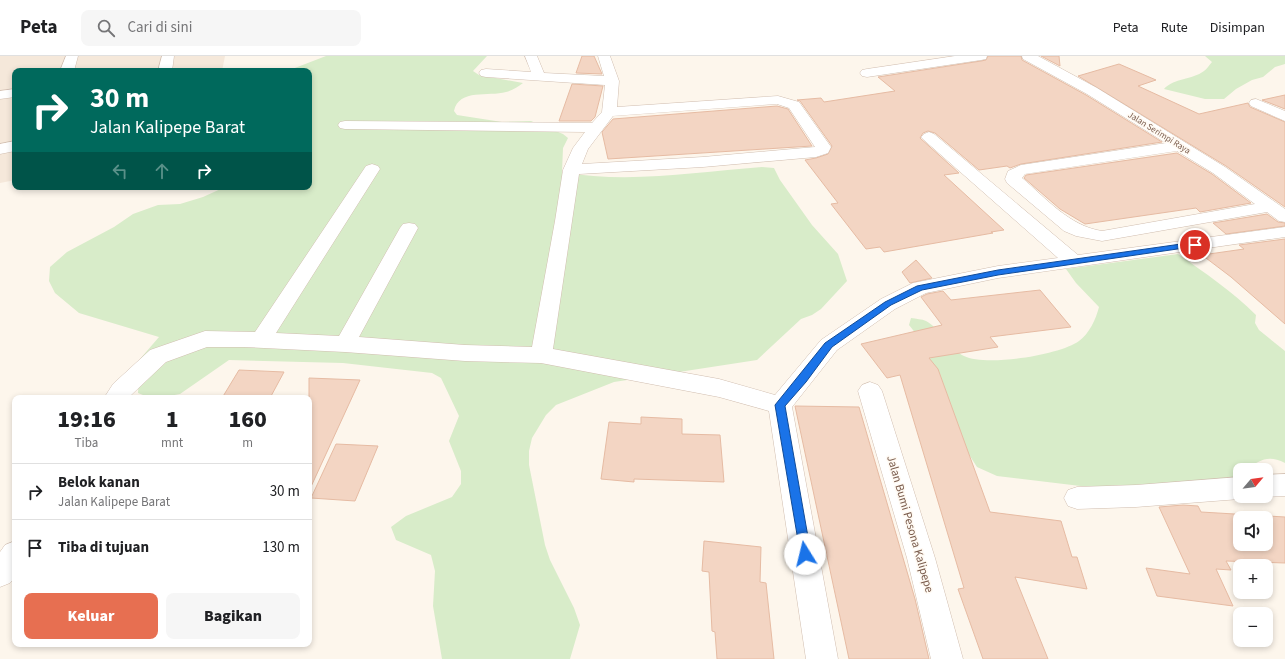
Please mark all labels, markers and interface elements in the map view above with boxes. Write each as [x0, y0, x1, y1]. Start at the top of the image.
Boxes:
search box [81, 10, 361, 46]
text: Peta [20, 14, 57, 41]
icon: search [95, 17, 117, 39]
text: Cari di sini [127, 17, 192, 38]
text: Peta [1113, 18, 1139, 38]
text: Rute [1161, 18, 1188, 38]
text: Disimpan [1210, 18, 1265, 38]
text: 30 m [90, 78, 149, 118]
icon: right [24, 84, 76, 136]
street label: Jalan Serimpi Raya [1125, 108, 1193, 158]
text: Jalan Kalipepe Barat [90, 115, 245, 140]
icon: left [109, 160, 131, 182]
icon: ahead [151, 160, 173, 182]
icon: right [193, 160, 215, 182]
pin [1178, 228, 1212, 262]
icon: arrive [1184, 234, 1206, 256]
text: 19:16 [57, 402, 116, 437]
text: 1 [166, 402, 179, 437]
text: 160 [228, 402, 267, 437]
text: Tiba [75, 434, 98, 452]
text: mnt [161, 434, 183, 452]
text: m [242, 434, 253, 452]
street label: Jalan Bumi Pesona Kalipepe [882, 453, 938, 595]
north arrow [1233, 463, 1273, 503]
map controls [1233, 463, 1273, 647]
text: Belok kanan [58, 472, 140, 493]
icon: right [24, 481, 46, 503]
text: 30 m [270, 481, 300, 502]
text: Jalan Kalipepe Barat [58, 493, 170, 511]
button: sound [1233, 511, 1273, 551]
position arrow [784, 533, 826, 575]
icon: arrive [24, 537, 46, 559]
text: Tiba di tujuan [58, 537, 149, 558]
text: 130 m [262, 537, 300, 558]
button: + [1233, 559, 1273, 599]
button: Keluar [24, 593, 158, 639]
button: Bagikan [166, 593, 300, 639]
button: − [1233, 607, 1273, 647]

